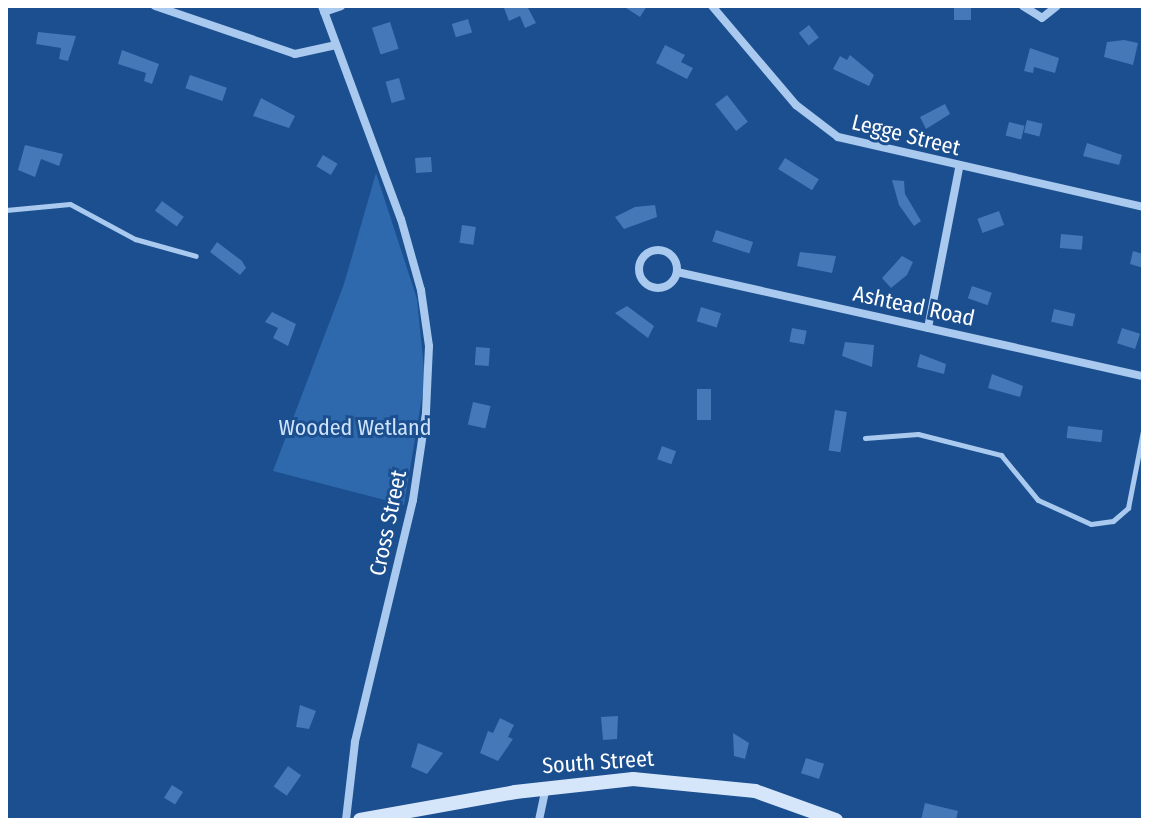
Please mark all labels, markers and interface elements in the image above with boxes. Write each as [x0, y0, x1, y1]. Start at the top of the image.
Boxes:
street label: Legge Street [849, 109, 963, 161]
street label: Ashtead Road [851, 280, 977, 332]
park label: Wooded Wetland [279, 415, 431, 441]
street label: Cross Street [364, 468, 412, 578]
street label: South Street [541, 745, 655, 779]

